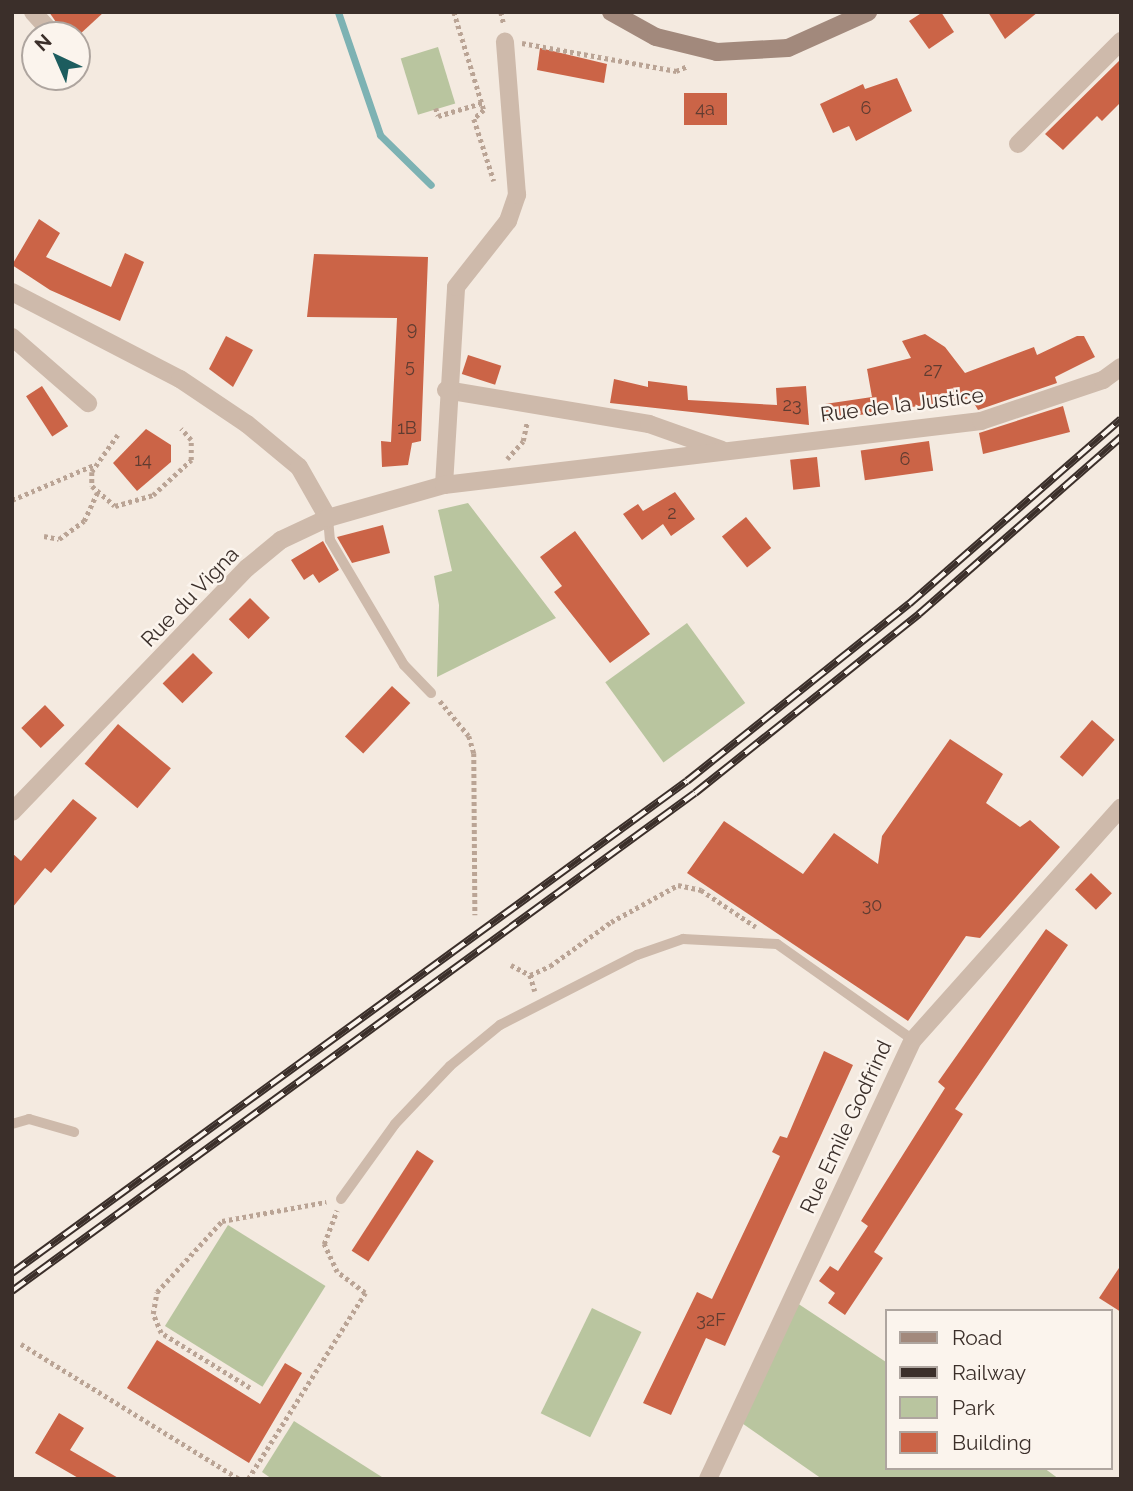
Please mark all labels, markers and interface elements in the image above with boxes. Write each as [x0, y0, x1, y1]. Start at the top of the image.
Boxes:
north arrow [21, 21, 91, 91]
text: N [30, 29, 56, 55]
house number: 6 [861, 97, 871, 119]
house number: 4a [695, 98, 715, 120]
house number: 9 [407, 318, 417, 340]
house number: 5 [405, 355, 415, 377]
house number: 27 [923, 359, 943, 381]
street label: Rue de la Justice [819, 382, 985, 428]
house number: 23 [783, 394, 801, 416]
house number: 1B [397, 417, 417, 439]
house number: 6 [900, 448, 910, 470]
house number: 14 [134, 449, 152, 471]
house number: 2 [667, 502, 677, 524]
street label: Rue du Vigna [136, 541, 244, 653]
house number: 30 [862, 894, 882, 916]
street label: Rue Emile Godfrind [795, 1036, 897, 1218]
house number: 32F [696, 1309, 726, 1331]
legend [884, 1309, 1112, 1470]
text: Road [952, 1325, 1002, 1350]
text: Railway [952, 1360, 1026, 1385]
text: Park [952, 1395, 995, 1420]
text: Building [952, 1430, 1032, 1455]

